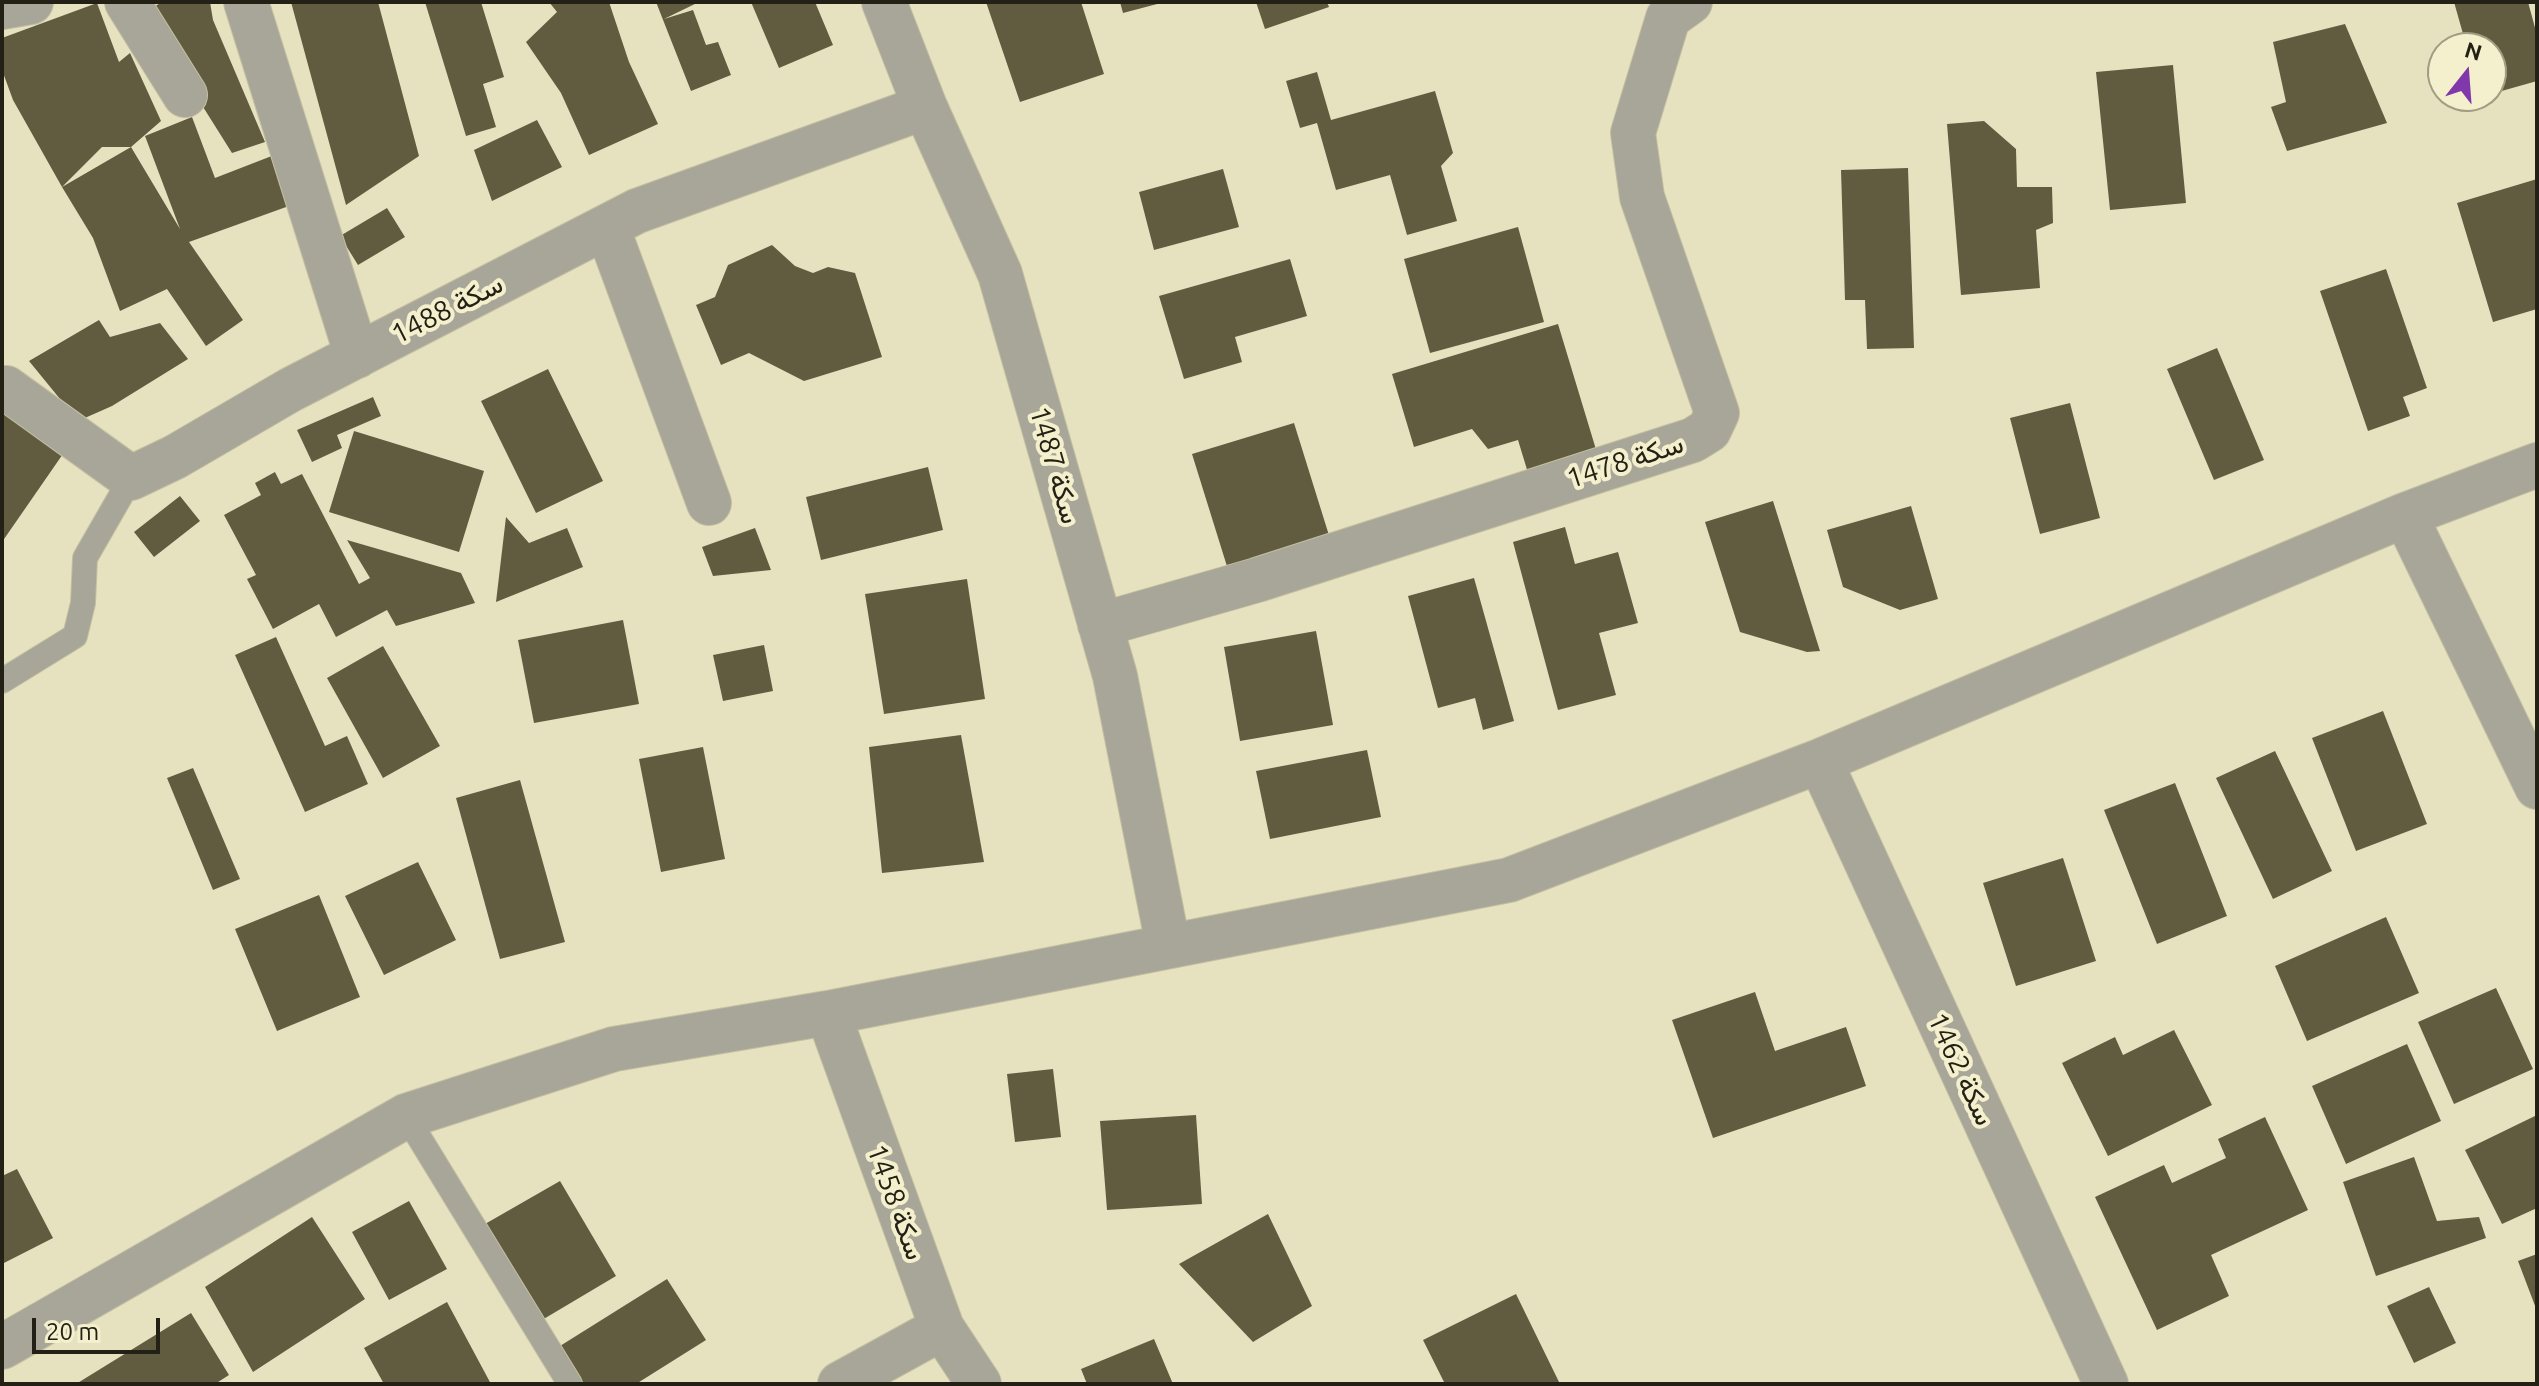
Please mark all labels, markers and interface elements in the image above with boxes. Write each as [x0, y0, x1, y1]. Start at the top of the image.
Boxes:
north arrow [2427, 32, 2507, 112]
text: N [2462, 36, 2485, 65]
street label: سكة 1488 [386, 267, 508, 351]
street label: سكة 1487 [1022, 402, 1088, 528]
street label: سكة 1478 [1563, 426, 1687, 496]
street label: سكة 1462 [1920, 1007, 2002, 1131]
street label: سكة 1458 [860, 1140, 932, 1264]
scale bar [36, 1302, 164, 1352]
text: 20 m [46, 1318, 99, 1345]

